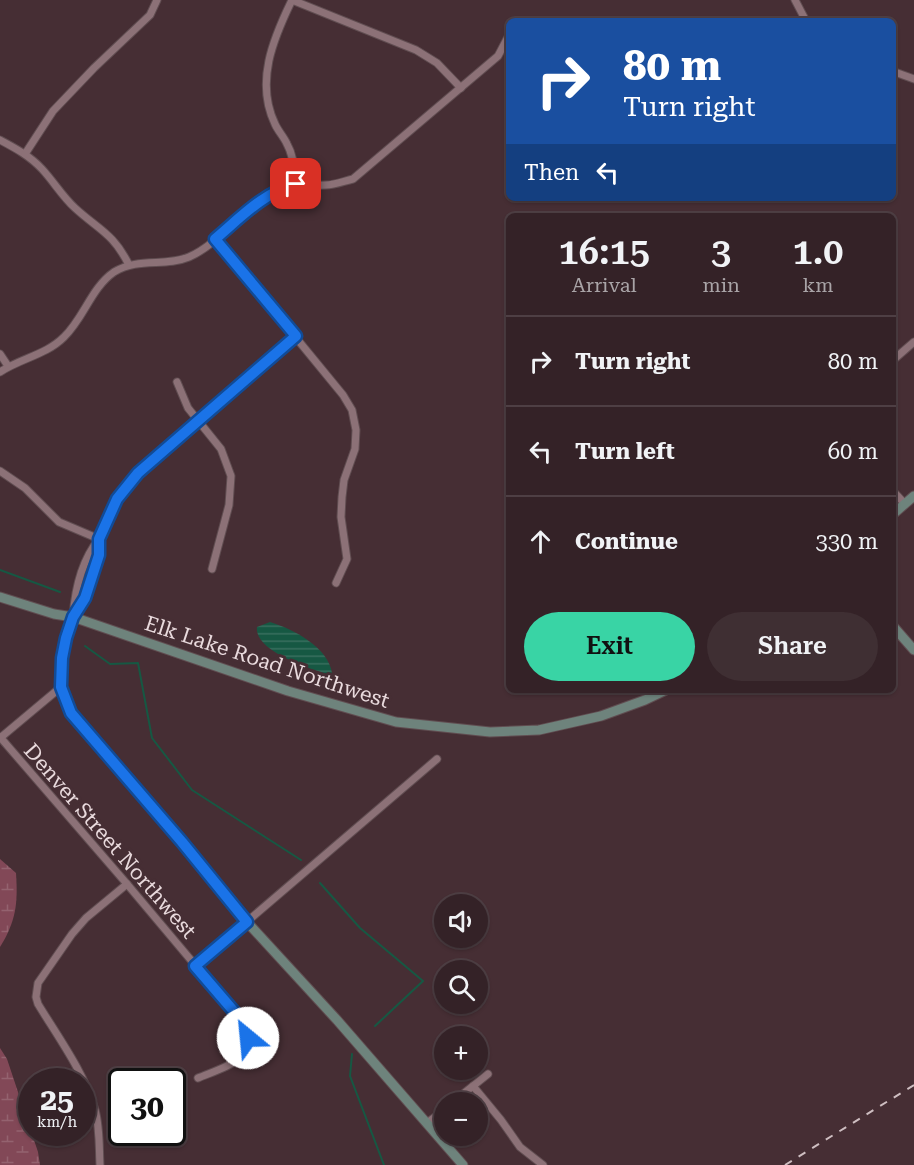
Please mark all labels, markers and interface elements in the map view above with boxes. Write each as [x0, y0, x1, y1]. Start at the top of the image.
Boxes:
text: 80 m [623, 41, 721, 90]
icon: right [524, 42, 602, 120]
text: Turn right [623, 91, 756, 123]
icon: left [591, 156, 624, 189]
pin [270, 158, 321, 209]
text: Then [524, 160, 579, 185]
icon: arrive [279, 167, 312, 200]
text: 16:15 [559, 231, 650, 273]
text: 3 [711, 231, 731, 273]
text: 1.0 [792, 231, 843, 273]
text: Arrival [572, 273, 637, 297]
text: min [702, 273, 740, 297]
text: km [803, 273, 833, 297]
icon: right [524, 345, 557, 378]
text: Turn right [575, 349, 690, 374]
text: 80 m [828, 349, 878, 374]
icon: left [524, 435, 557, 468]
text: Turn left [575, 439, 675, 464]
text: 60 m [828, 439, 878, 464]
icon: ahead [524, 525, 557, 558]
text: Continue [575, 529, 678, 554]
text: 330 m [815, 529, 878, 554]
street label: Elk Lake Road Northwest [142, 611, 392, 713]
button: Exit [524, 612, 695, 681]
button: Share [707, 612, 878, 681]
street label: Denver Street Northwest [19, 739, 201, 943]
map controls [434, 894, 488, 1146]
button: sound [434, 894, 488, 948]
button: search [434, 960, 488, 1014]
position arrow [216, 1006, 280, 1070]
button: + [434, 1026, 488, 1080]
speed limit sign: 30 [108, 1068, 186, 1146]
text: 25 [40, 1082, 74, 1117]
button: − [434, 1092, 488, 1146]
text: km/h [37, 1113, 77, 1131]

